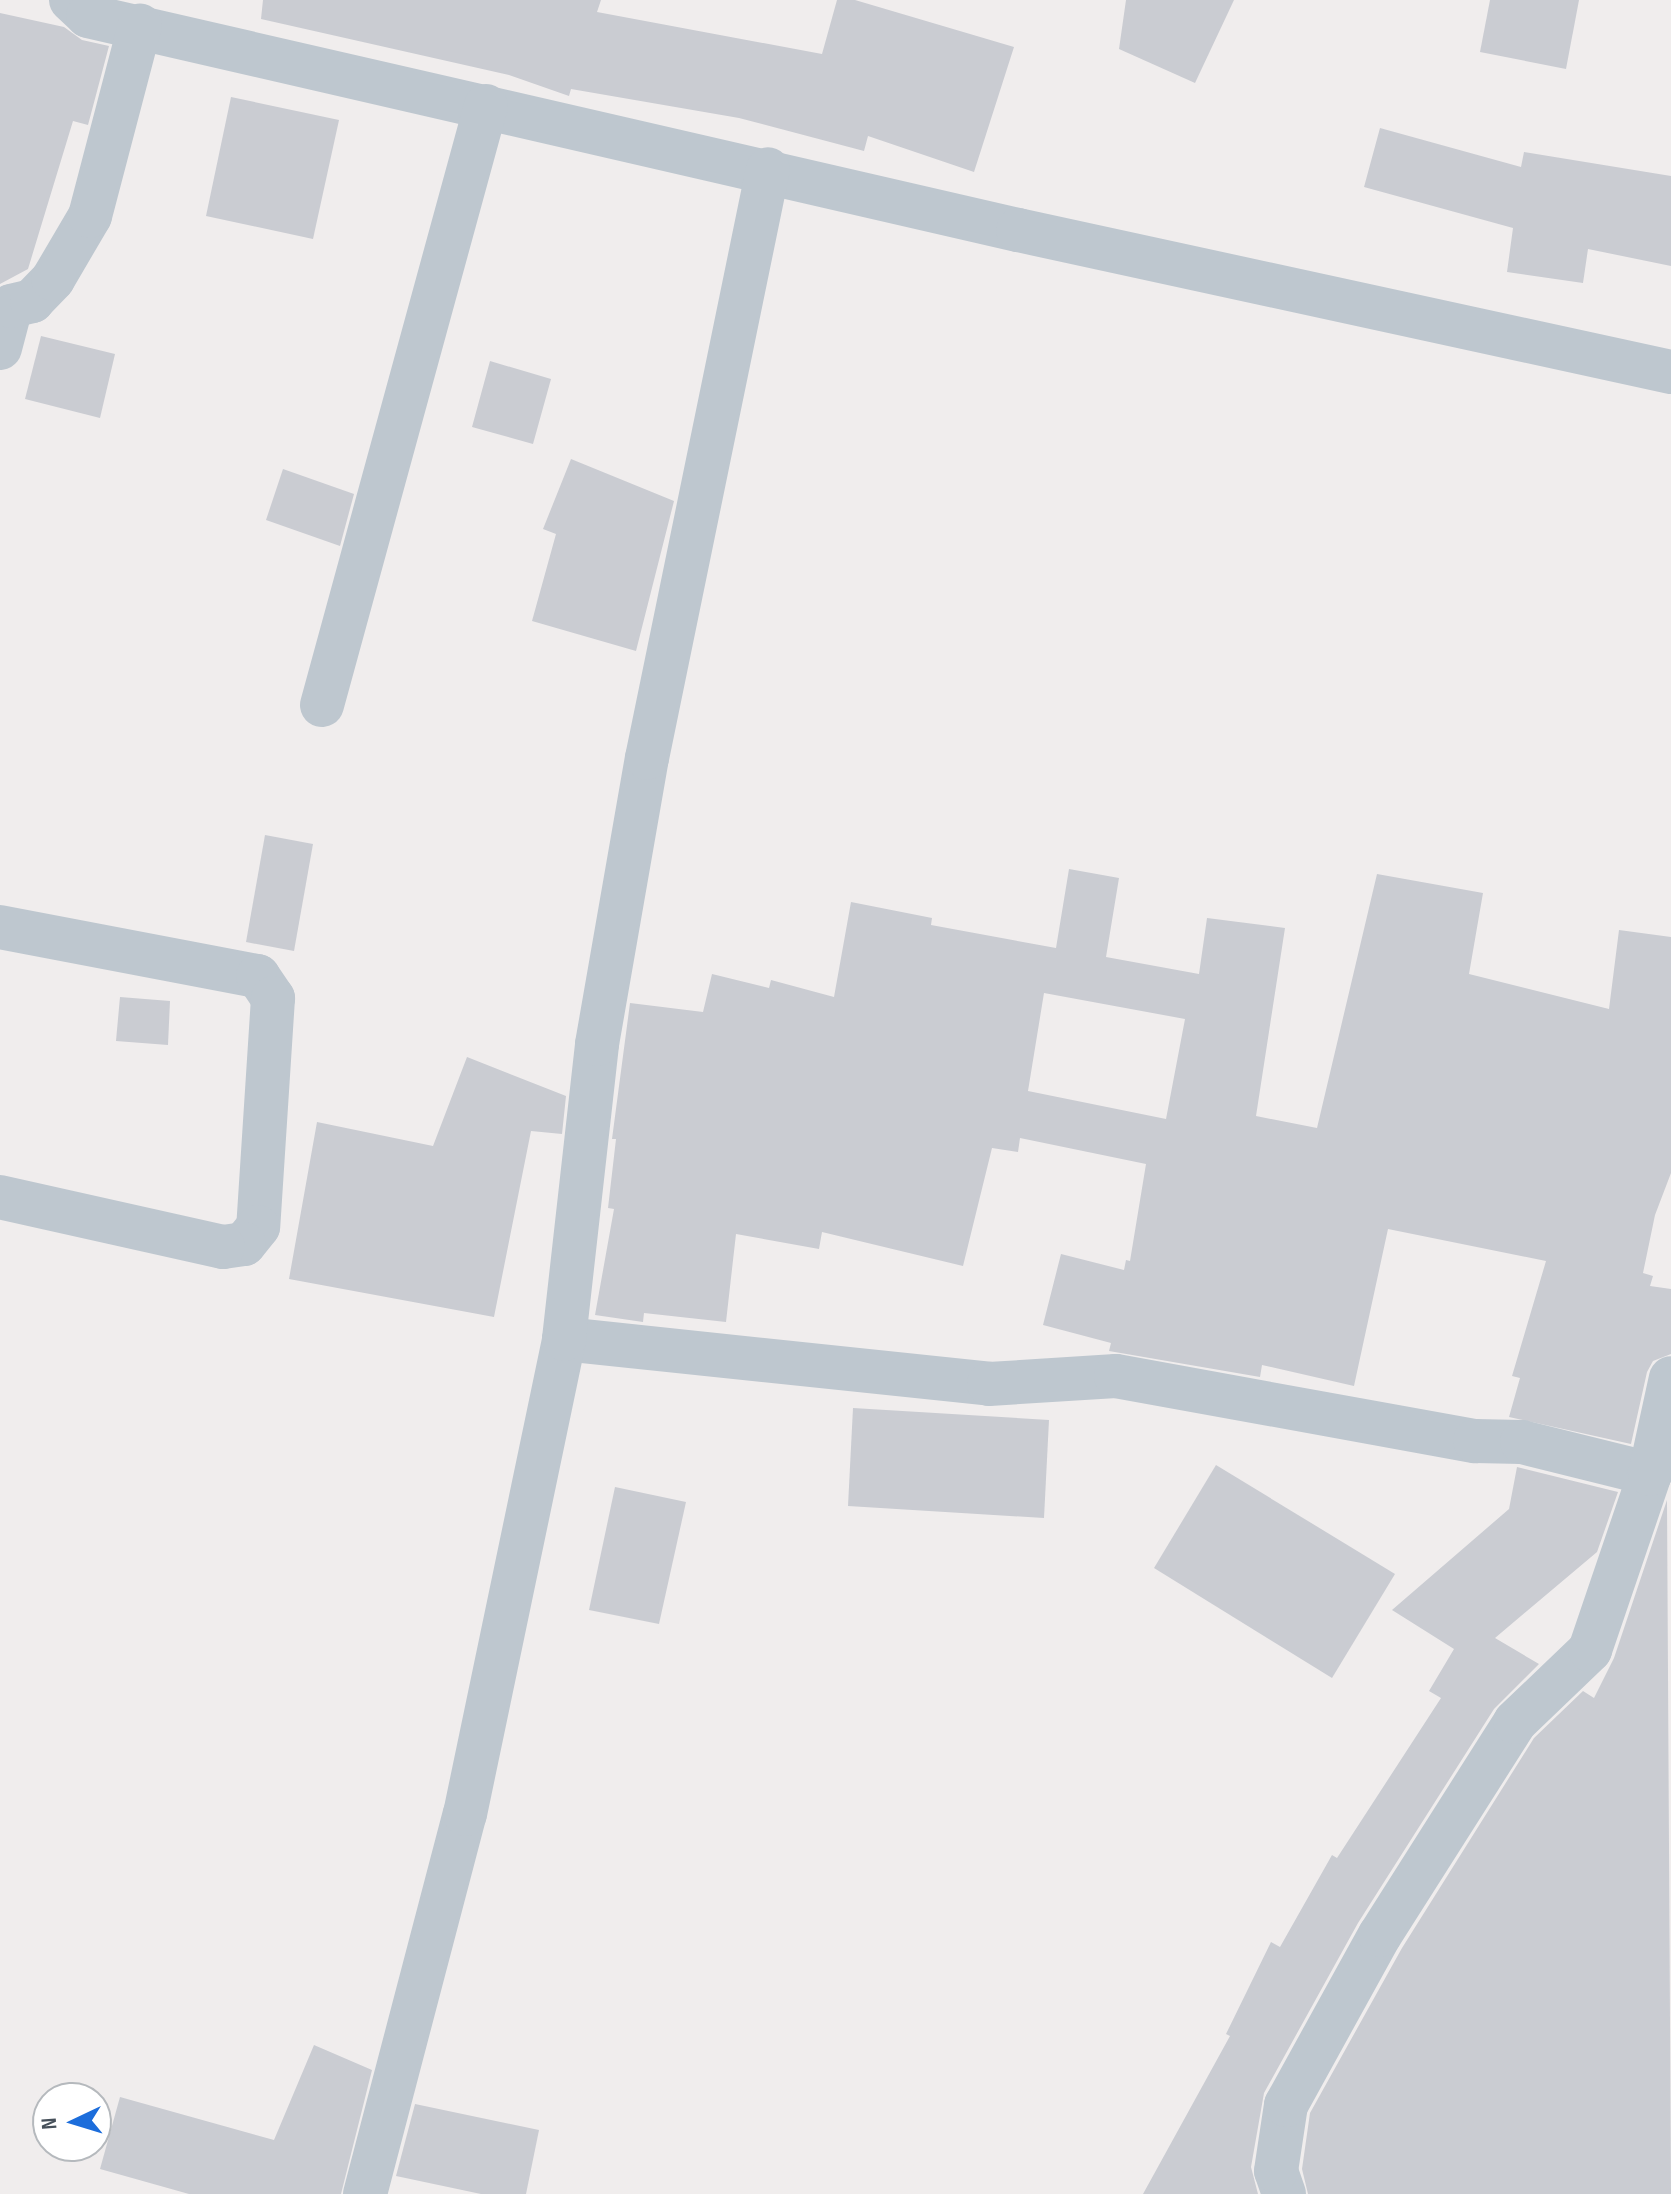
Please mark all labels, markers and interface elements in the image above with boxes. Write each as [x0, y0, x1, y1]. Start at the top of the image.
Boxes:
north arrow [32, 2082, 112, 2162]
text: N [36, 2117, 63, 2130]

